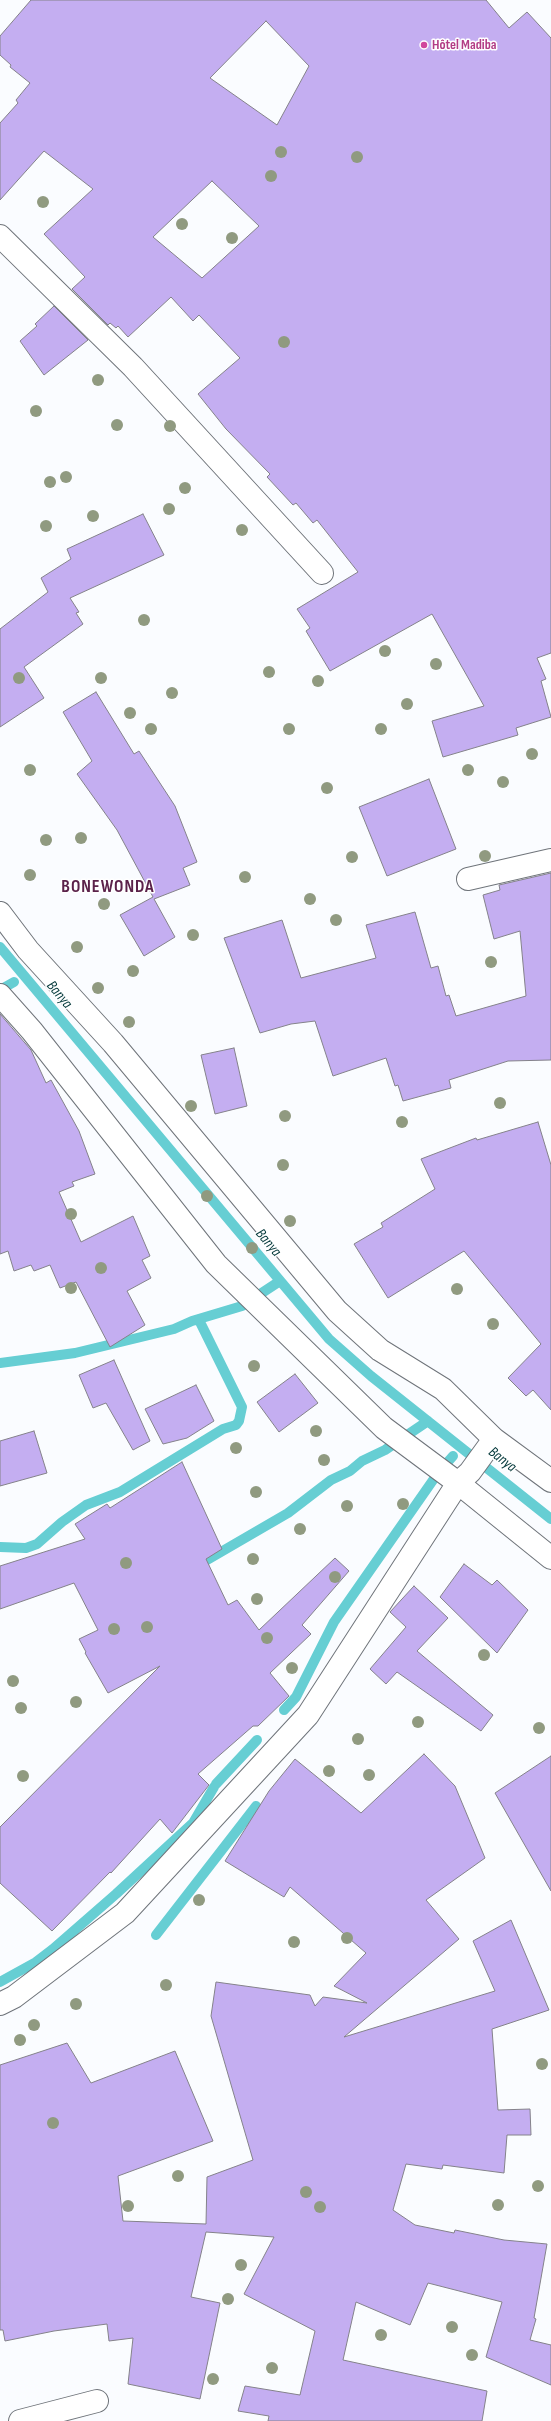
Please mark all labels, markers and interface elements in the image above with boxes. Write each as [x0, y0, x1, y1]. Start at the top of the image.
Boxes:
place label: Hôtel Madiba [432, 37, 496, 53]
marker: Hôtel Madiba [419, 40, 429, 50]
district label: BONEWONDA [61, 876, 155, 898]
water label: Banya [42, 978, 76, 1012]
water label: Banya [251, 1226, 285, 1260]
water label: Banya [484, 1444, 520, 1476]

